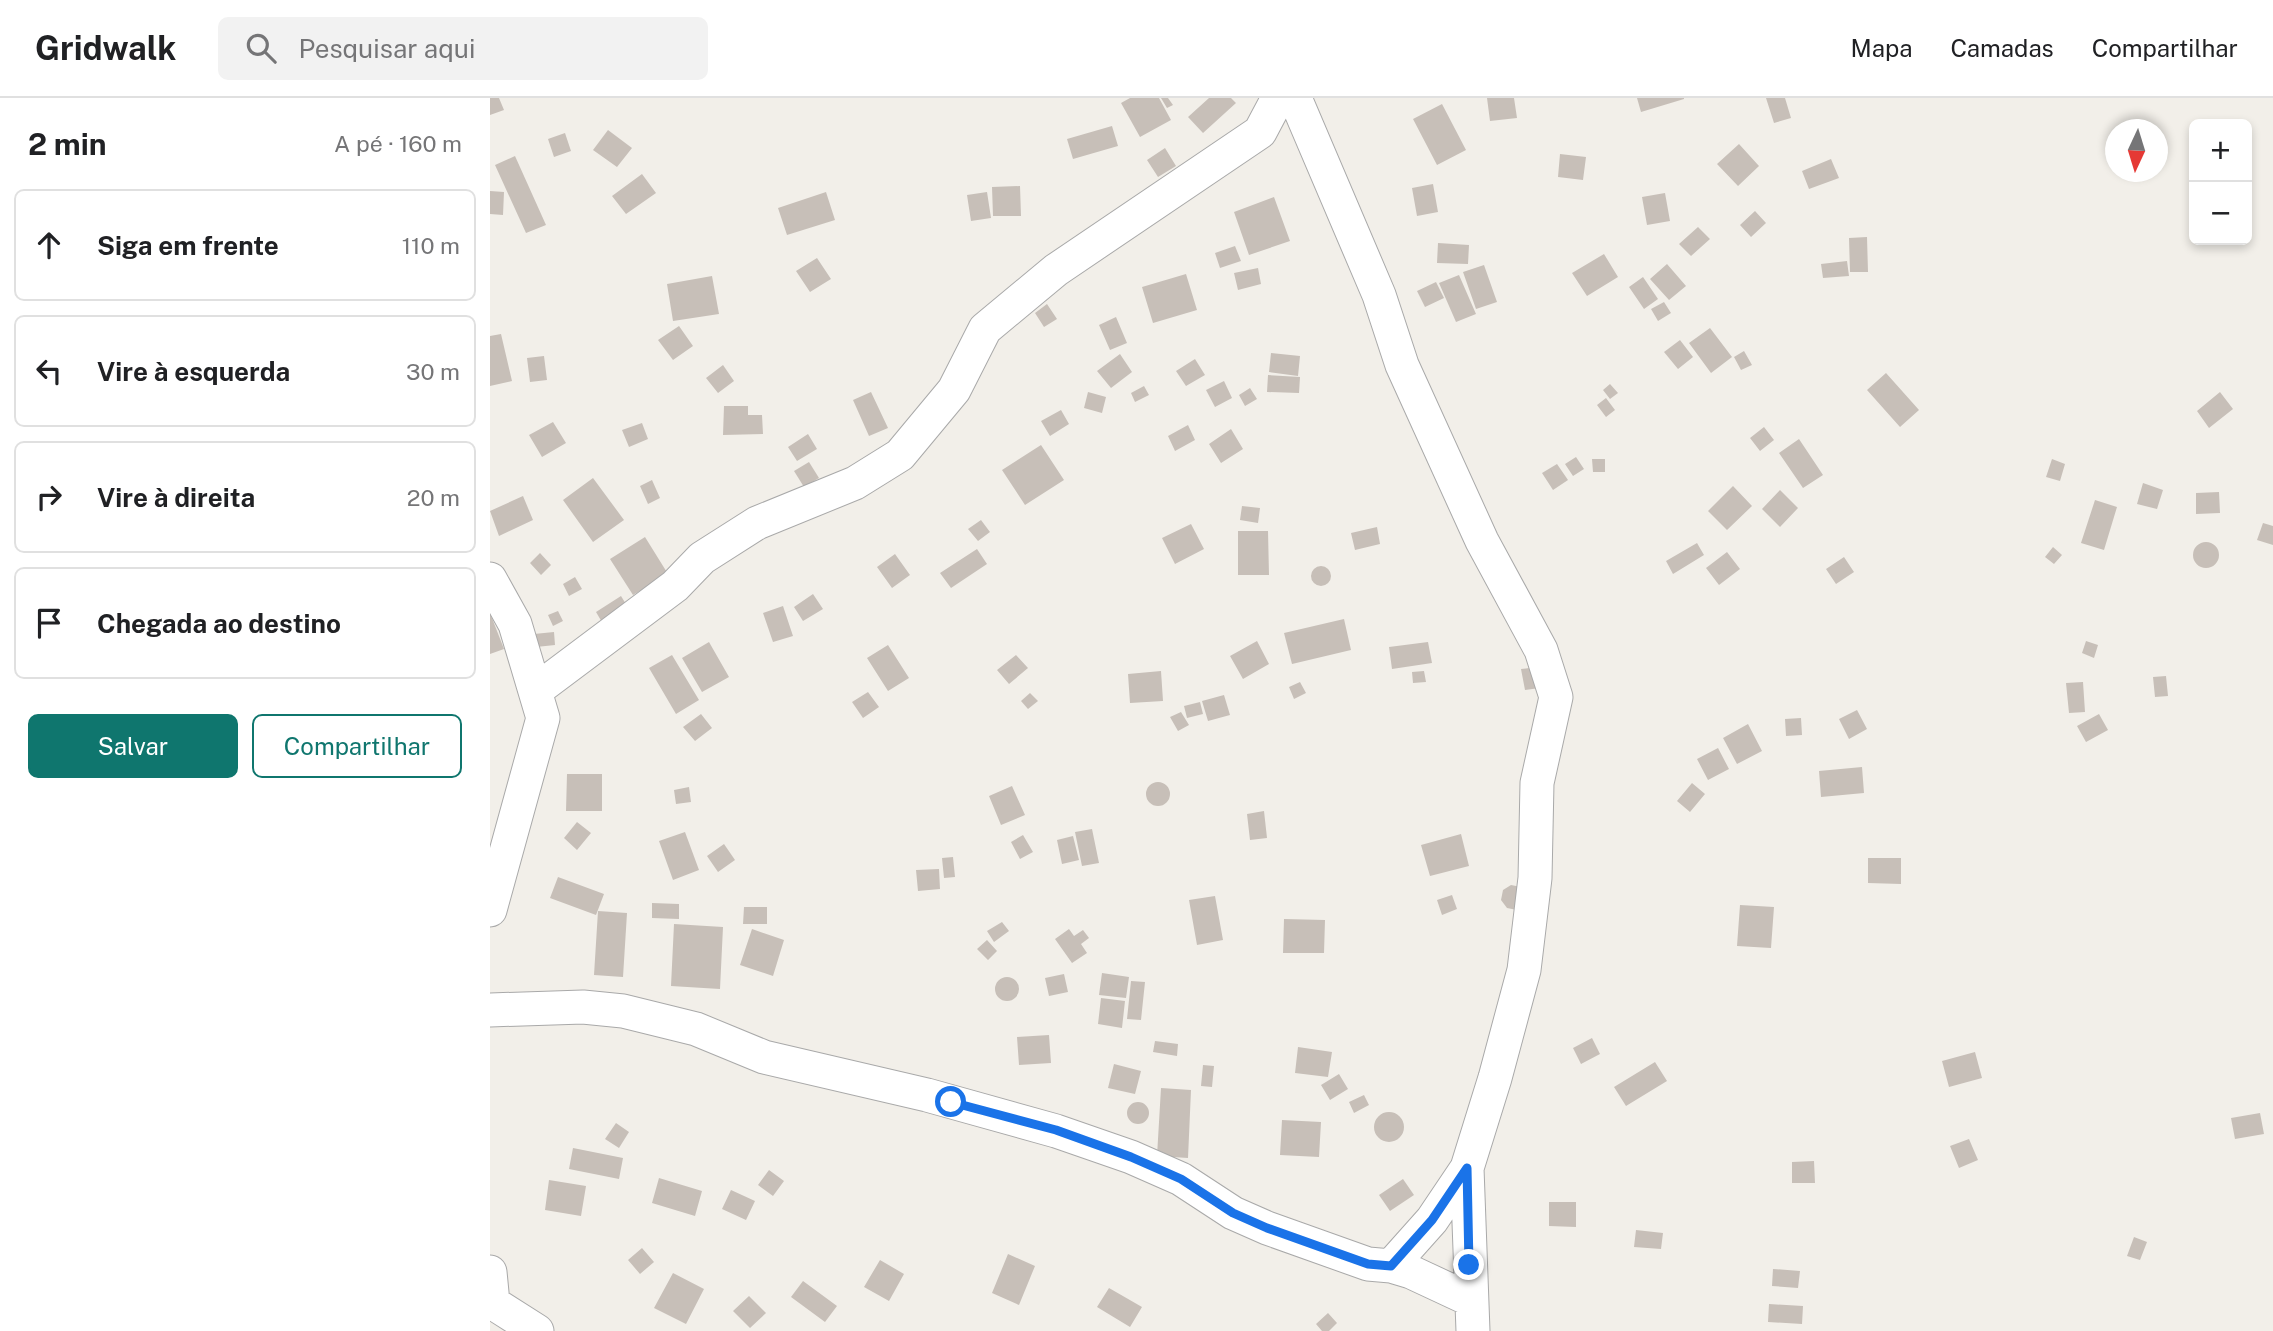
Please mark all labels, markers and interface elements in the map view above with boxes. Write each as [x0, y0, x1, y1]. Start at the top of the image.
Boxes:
search box [218, 17, 708, 80]
text: Gridwalk [35, 29, 176, 67]
icon: search [242, 29, 280, 67]
text: Pesquisar aqui [298, 33, 475, 64]
text: Mapa [1851, 34, 1912, 62]
text: Camadas [1950, 34, 2054, 62]
text: Compartilhar [2092, 34, 2238, 62]
north arrow [2105, 119, 2168, 182]
map controls [2189, 119, 2252, 245]
button: + [2189, 119, 2252, 182]
text: 2 min [28, 126, 107, 162]
text: A pé · 160 m [334, 130, 462, 157]
button: − [2189, 182, 2252, 245]
icon: ahead [30, 226, 68, 264]
text: Siga em frente [97, 230, 279, 261]
text: 110 m [402, 232, 460, 259]
icon: left [30, 352, 68, 390]
text: Vire à esquerda [97, 356, 290, 387]
text: 30 m [406, 358, 460, 385]
icon: right [30, 478, 68, 516]
text: Vire à direita [97, 482, 255, 513]
text: 20 m [407, 484, 460, 511]
icon: arrive [30, 604, 68, 642]
text: Chegada ao destino [97, 608, 341, 639]
button: Salvar [28, 714, 238, 778]
button: Compartilhar [252, 714, 462, 778]
route start [935, 1086, 966, 1117]
route end [1453, 1249, 1484, 1280]

